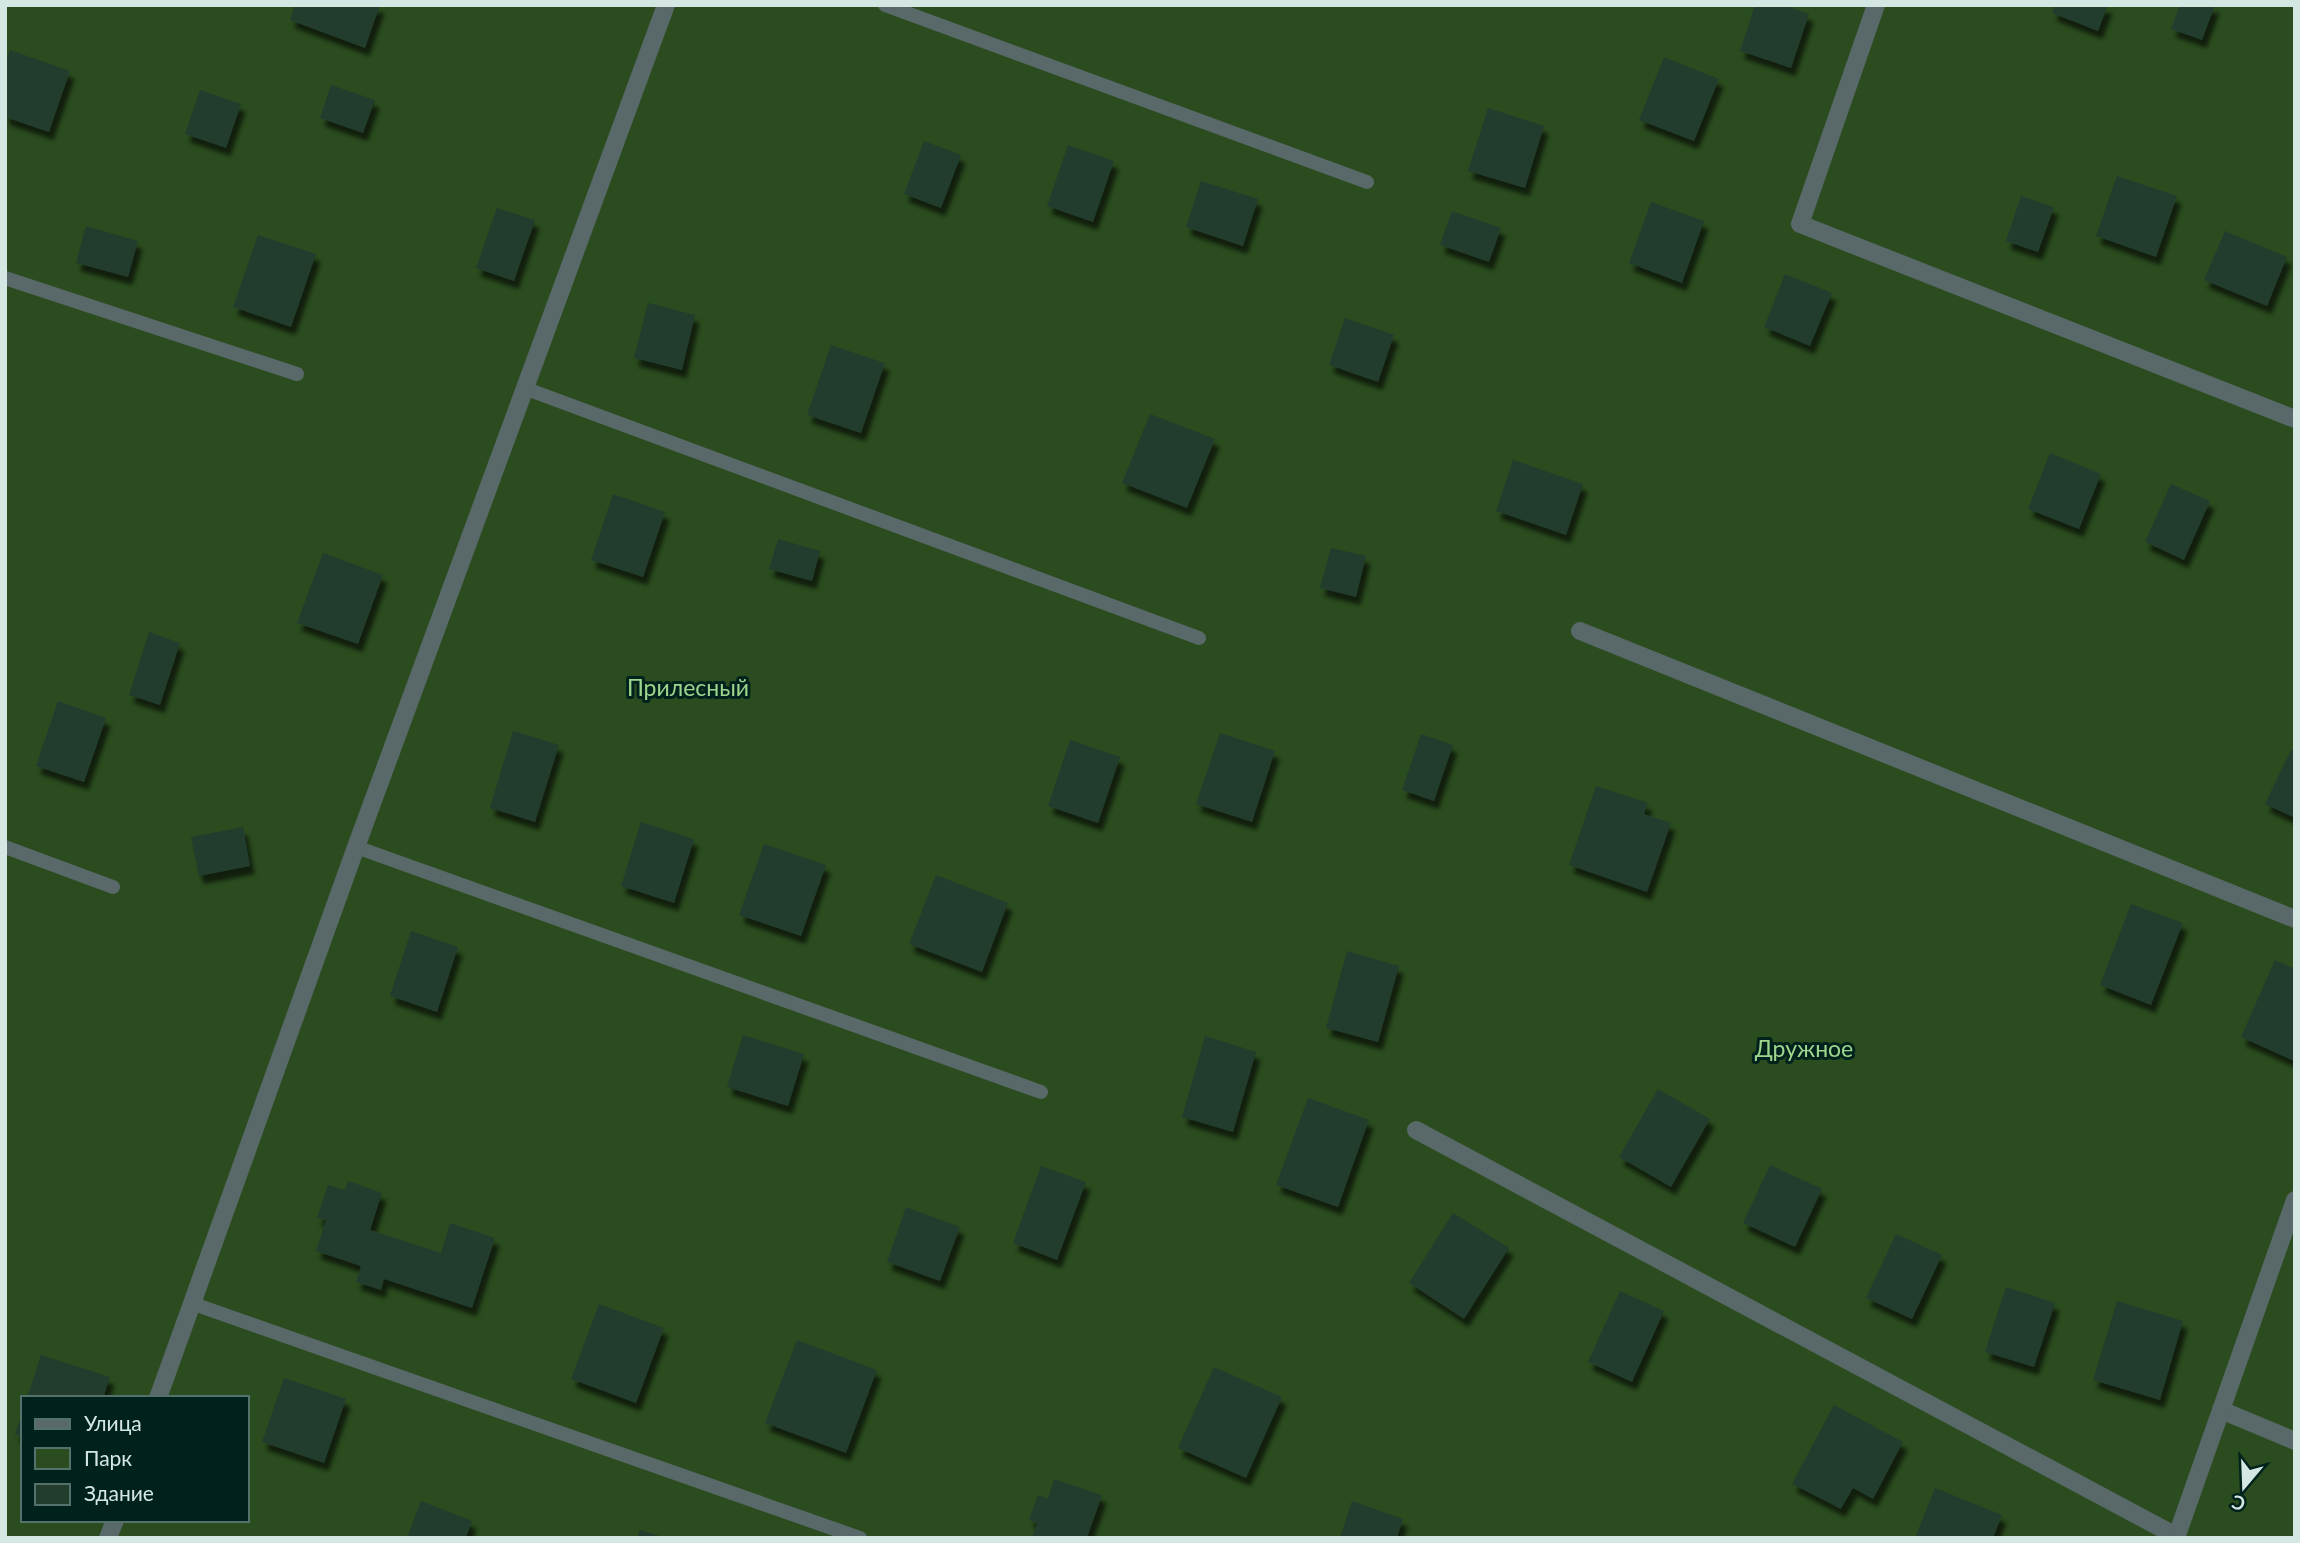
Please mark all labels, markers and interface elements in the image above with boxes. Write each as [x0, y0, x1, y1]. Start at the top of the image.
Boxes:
park label: Прилесный [627, 673, 749, 701]
park label: Дружное [1755, 1034, 1853, 1062]
legend [21, 1396, 248, 1522]
text: Улица [84, 1410, 142, 1435]
text: Парк [84, 1445, 132, 1470]
north arrow [2209, 1452, 2279, 1522]
text: Здание [84, 1480, 154, 1505]
text: С [2228, 1490, 2248, 1516]

